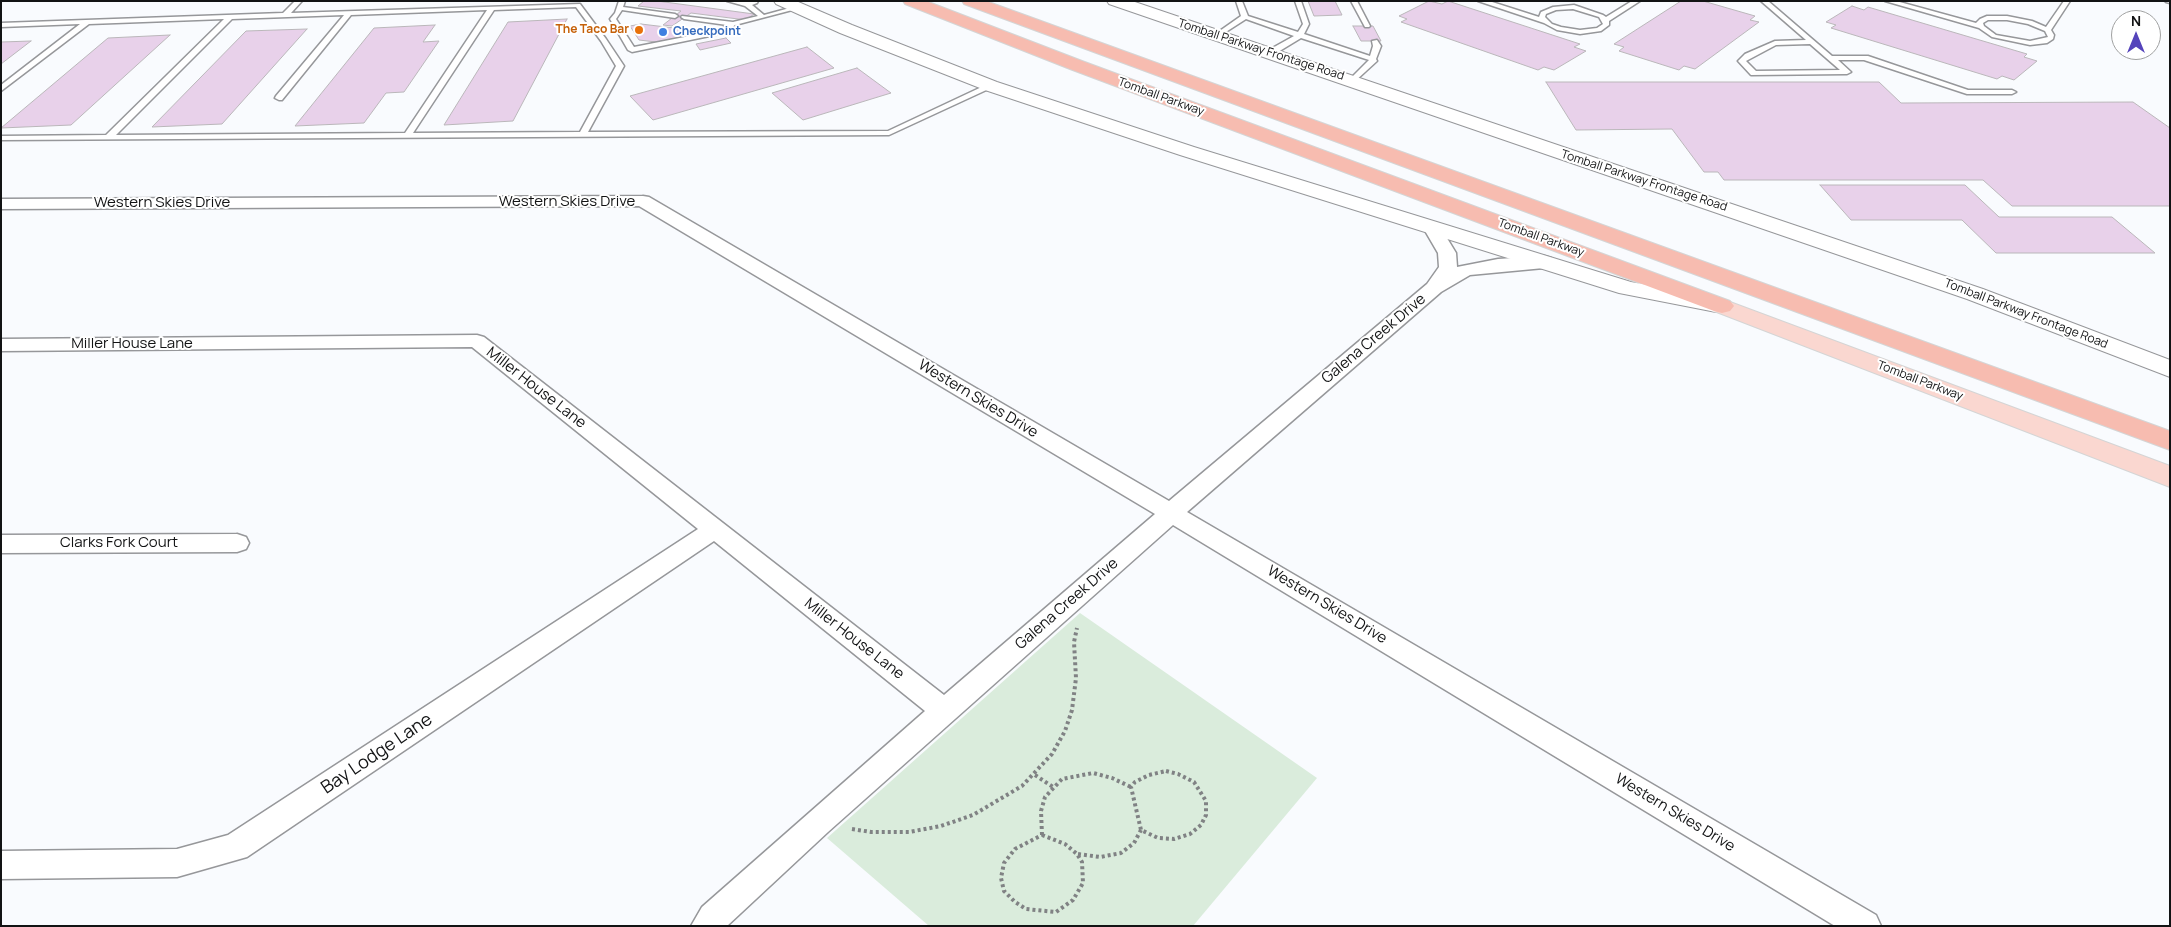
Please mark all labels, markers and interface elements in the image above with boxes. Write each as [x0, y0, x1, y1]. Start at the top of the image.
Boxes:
north arrow [2111, 10, 2161, 60]
text: N [2131, 11, 2141, 30]
street label: Tomball Parkway Frontage Road [1176, 16, 1346, 84]
place label: The Taco Bar [555, 23, 629, 37]
marker: The Taco Bar [633, 24, 645, 36]
place label: Checkpoint [673, 25, 741, 39]
marker: Checkpoint [657, 26, 669, 38]
street label: Tomball Parkway [1116, 75, 1206, 119]
street label: Tomball Parkway Frontage Road [1559, 147, 1729, 215]
street label: Western Skies Drive [499, 193, 635, 211]
street label: Western Skies Drive [94, 194, 230, 212]
street label: Tomball Parkway [1496, 216, 1586, 260]
street label: Tomball Parkway Frontage Road [1942, 276, 2110, 352]
street label: Galena Creek Drive [1318, 290, 1430, 388]
street label: Miller House Lane [71, 335, 193, 353]
street label: Miller House Lane [483, 343, 589, 433]
street label: Western Skies Drive [915, 356, 1041, 442]
street label: Tomball Parkway [1875, 358, 1965, 404]
street label: Clarks Fork Court [60, 534, 178, 552]
street label: Galena Creek Drive [1012, 554, 1122, 654]
street label: Western Skies Drive [1264, 562, 1390, 648]
street label: Miller House Lane [801, 594, 907, 684]
street label: Bay Lodge Lane [317, 709, 437, 799]
street label: Western Skies Drive [1612, 770, 1738, 856]

